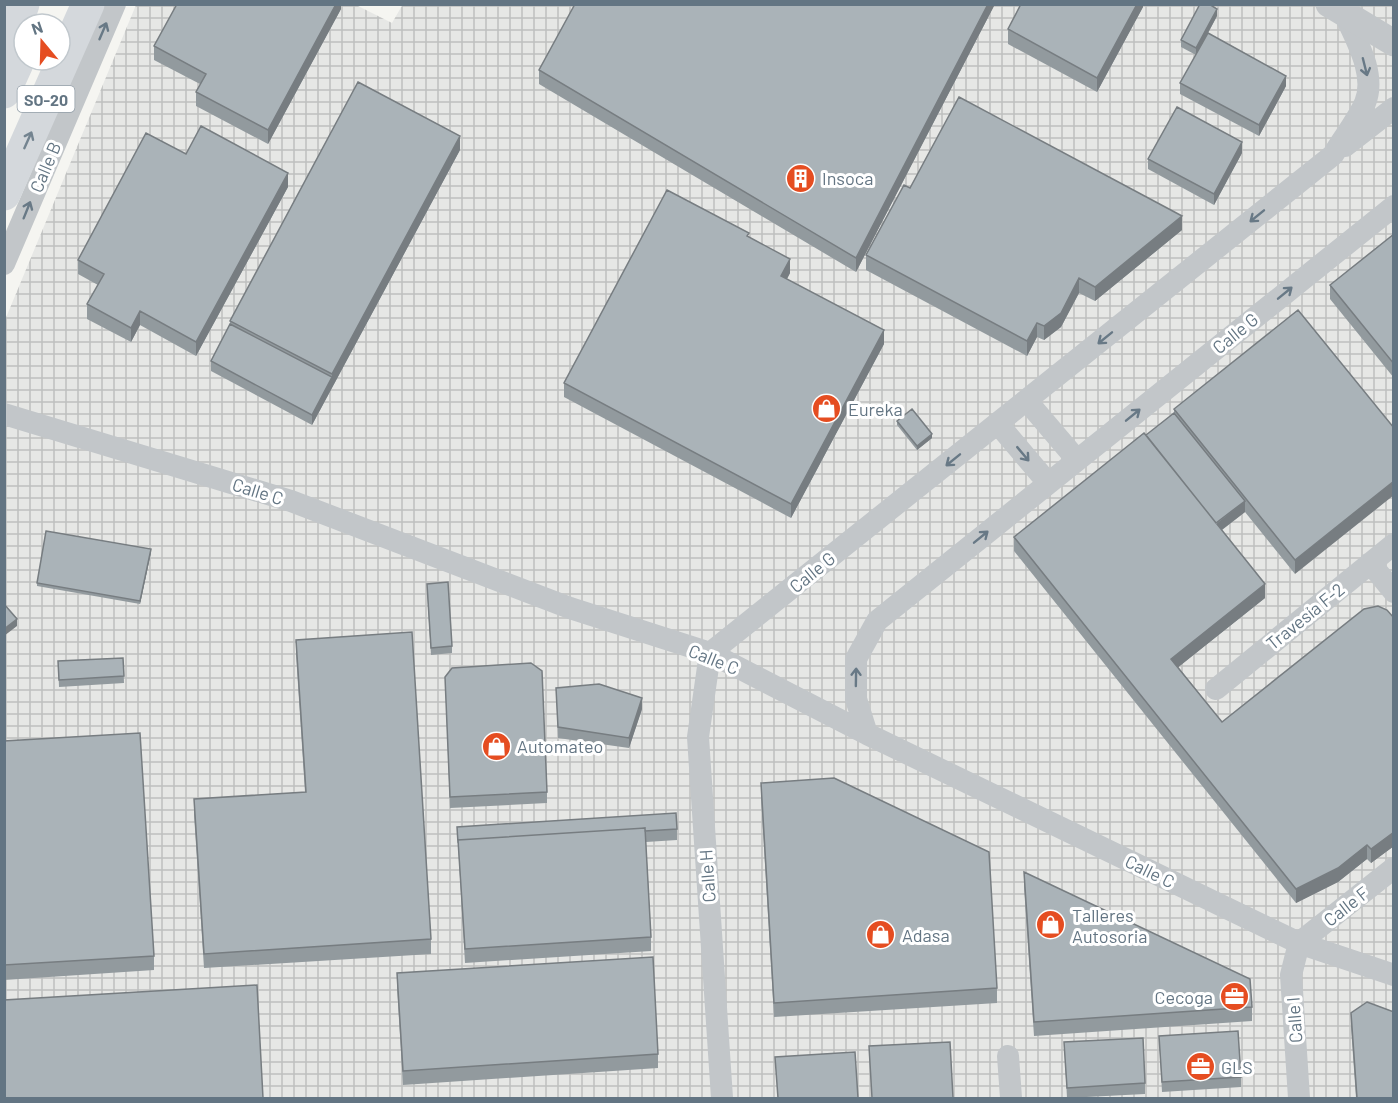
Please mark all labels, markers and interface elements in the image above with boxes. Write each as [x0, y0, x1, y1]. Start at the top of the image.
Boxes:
north arrow [12, 12, 72, 72]
text: N [29, 17, 45, 38]
one-way arrow [98, 22, 109, 40]
one-way arrow [1359, 57, 1371, 76]
road number: SO-20 [18, 86, 74, 112]
one-way arrow [23, 132, 34, 150]
street label: Calle B [25, 138, 65, 196]
building icon: Insoca [785, 162, 817, 194]
place label: Insoca [822, 167, 873, 189]
one-way arrow [22, 201, 33, 220]
one-way arrow [1250, 209, 1265, 223]
one-way arrow [1277, 286, 1293, 299]
street label: Calle G [1208, 308, 1262, 358]
one-way arrow [1098, 331, 1113, 345]
shop icon: Eureka [811, 393, 843, 425]
place label: Eureka [848, 398, 903, 420]
one-way arrow [1124, 408, 1140, 421]
one-way arrow [1016, 445, 1029, 461]
one-way arrow [945, 453, 961, 466]
street label: Calle C [230, 473, 286, 509]
one-way arrow [973, 531, 989, 544]
street label: Calle G [785, 547, 839, 597]
street label: Travesía F-2 [1262, 578, 1348, 654]
street label: Calle C [686, 639, 742, 679]
one-way arrow [850, 668, 862, 688]
shop icon: Automateo [480, 730, 512, 762]
place label: Automateo [517, 735, 603, 757]
street label: Calle H [694, 849, 720, 903]
street label: Calle C [1122, 850, 1178, 892]
street label: Calle F [1319, 881, 1373, 931]
place label: Talleres Autosoria [1072, 904, 1147, 947]
shop icon: Talleres Autosoria [1035, 909, 1067, 941]
shop icon: Adasa [865, 919, 897, 951]
place label: Adasa [902, 924, 950, 946]
office icon: Cecoga [1218, 981, 1250, 1013]
place label: Cecoga [1155, 986, 1213, 1008]
street label: Calle I [1281, 996, 1307, 1044]
office icon: GLS [1184, 1051, 1216, 1083]
place label: GLS [1221, 1056, 1253, 1078]

